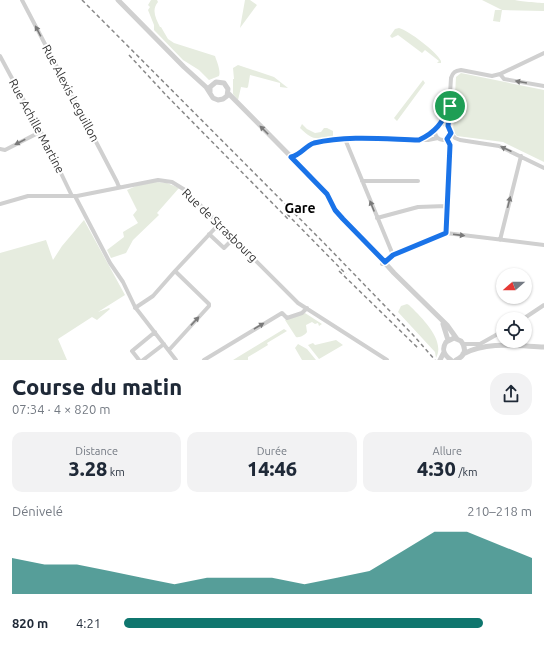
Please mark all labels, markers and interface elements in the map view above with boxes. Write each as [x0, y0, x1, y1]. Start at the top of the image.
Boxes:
one-way arrow [35, 26, 41, 37]
street label: Rue Alexis Leguillon [40, 42, 102, 144]
street label: Rue Achille Martine [7, 77, 67, 175]
one-way arrow [515, 79, 527, 85]
pin [433, 89, 467, 123]
icon: arrive [439, 95, 461, 117]
one-way arrow [259, 125, 269, 135]
one-way arrow [14, 139, 26, 145]
one-way arrow [500, 146, 512, 152]
street label: Rue de Strasbourg [180, 186, 260, 264]
one-way arrow [506, 196, 512, 208]
district label: Gare [285, 200, 316, 216]
one-way arrow [369, 200, 375, 212]
one-way arrow [453, 232, 465, 238]
north arrow [496, 268, 532, 304]
map controls [496, 268, 532, 348]
button: locate [496, 312, 532, 348]
one-way arrow [190, 316, 200, 326]
one-way arrow [253, 323, 265, 330]
button: share [490, 373, 532, 415]
text: Course du matin [12, 374, 182, 399]
text: 07:34 · 4 × 820 m [12, 402, 111, 416]
text: Distance [75, 445, 118, 457]
text: Durée [257, 445, 287, 457]
text: Allure [433, 445, 462, 457]
text: 3.28 [68, 457, 107, 480]
text: 14:46 [247, 457, 297, 480]
text: 4:30 [417, 457, 456, 480]
text: km [107, 466, 125, 478]
text: /km [456, 466, 478, 478]
text: Dénivelé [12, 504, 63, 518]
text: 210–218 m [467, 504, 532, 518]
text: 820 m [12, 616, 48, 630]
text: 4:21 [76, 616, 101, 630]

